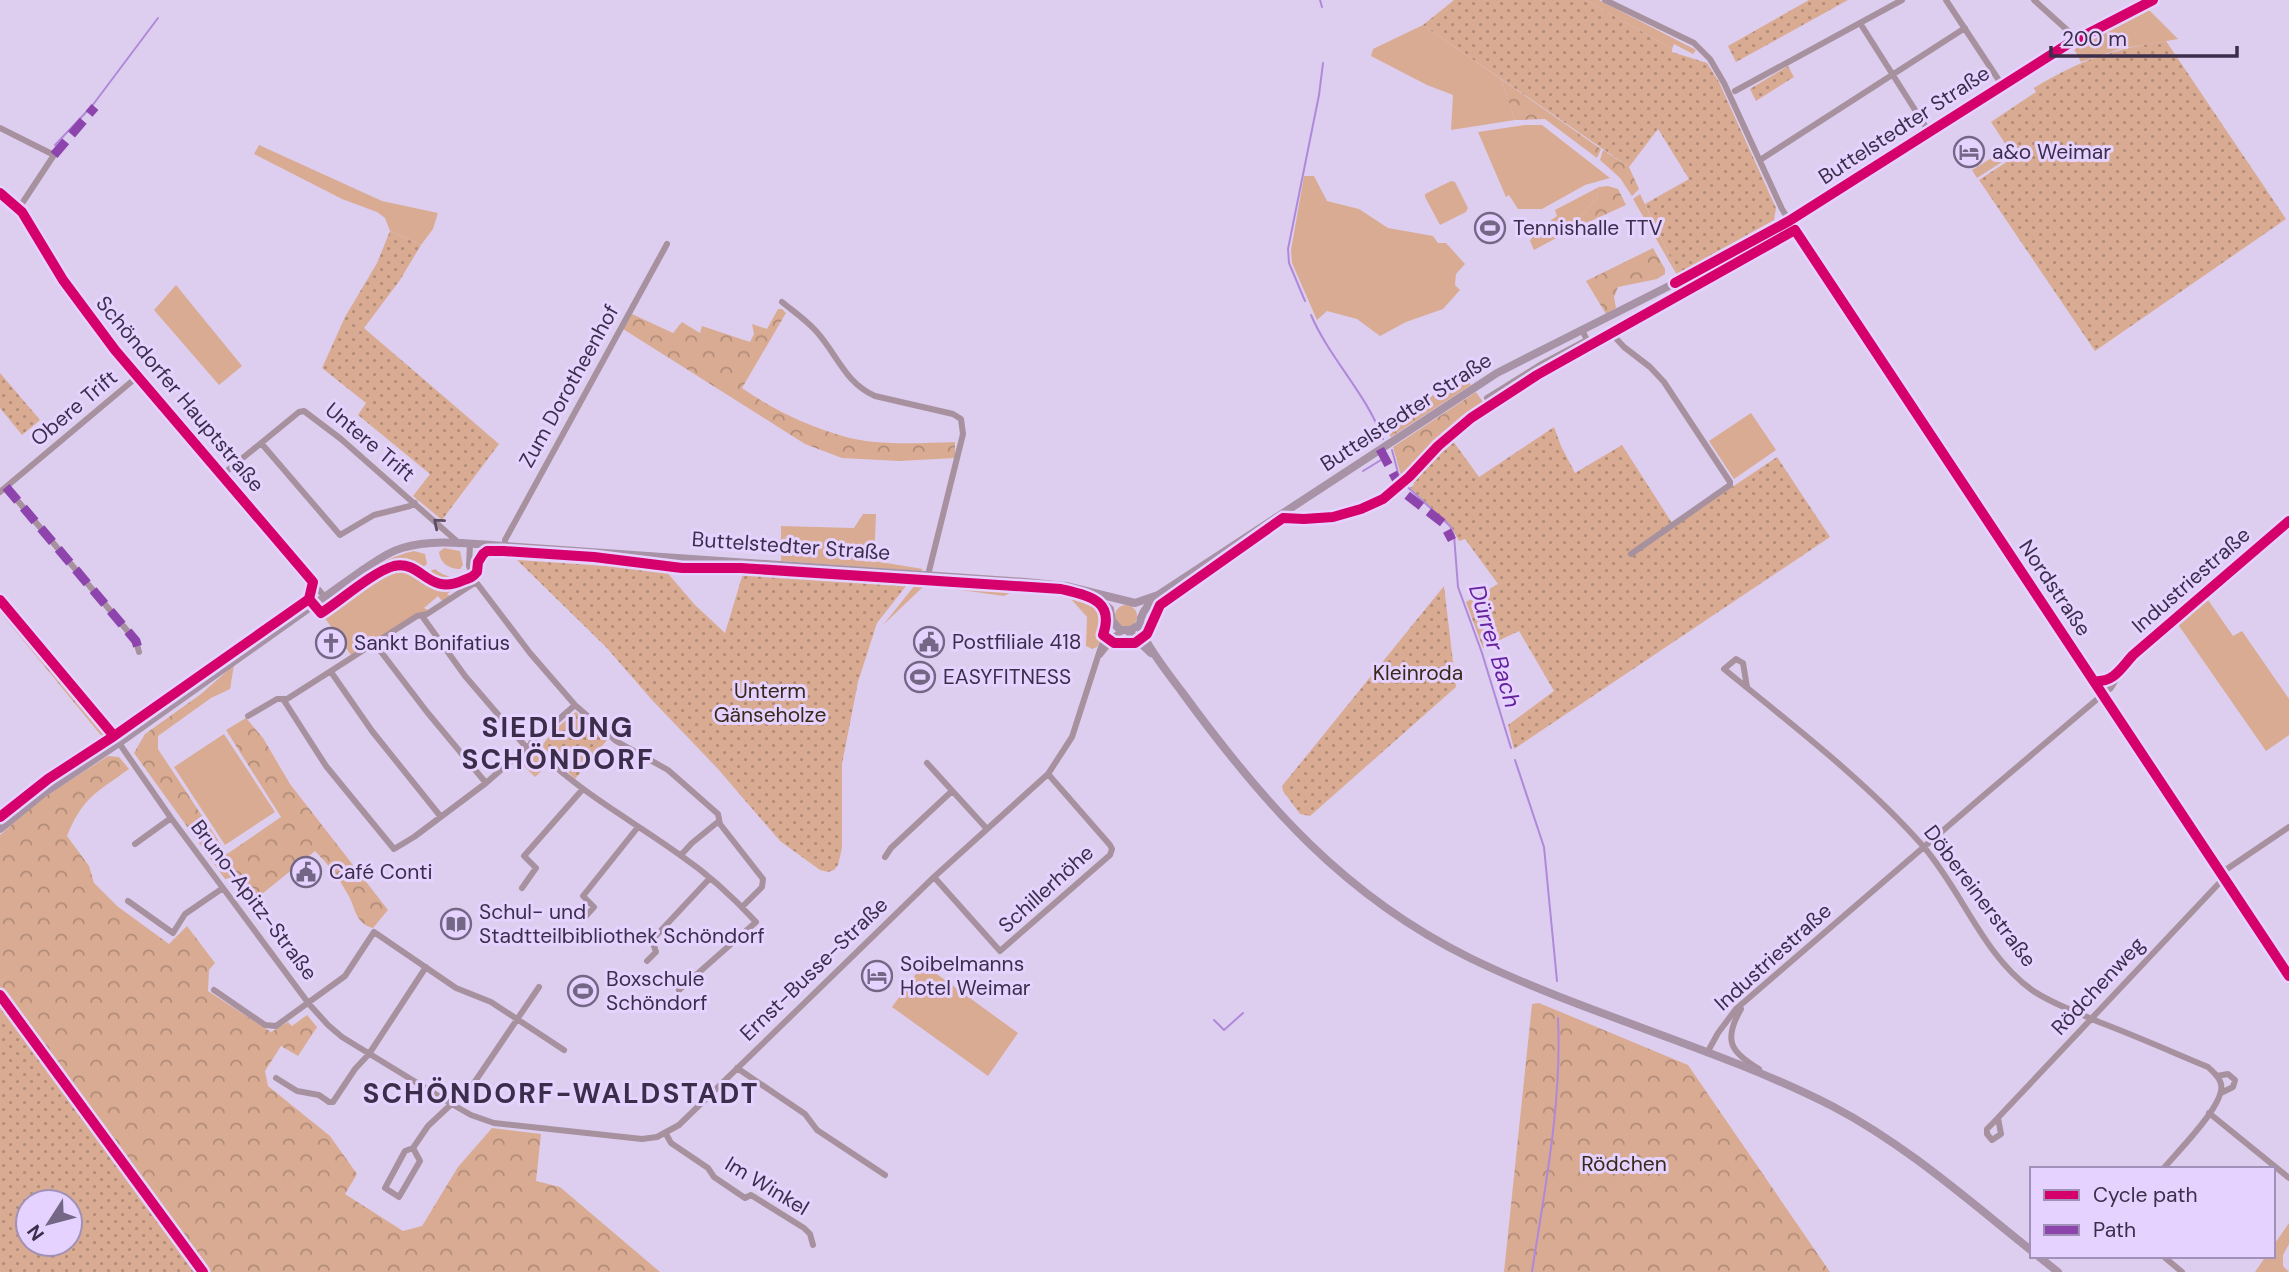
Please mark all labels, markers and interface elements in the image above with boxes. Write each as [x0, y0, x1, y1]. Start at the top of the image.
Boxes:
scale bar [2051, 14, 2236, 58]
text: 200 m [2062, 25, 2127, 53]
street label: Buttelstedter Straße [1813, 59, 1995, 191]
hotel icon: a&o Weimar [1952, 135, 1986, 169]
place label: a&o Weimar [1992, 138, 2111, 166]
sports icon: Tennishalle TTV [1473, 211, 1507, 245]
place label: Tennishalle TTV [1513, 214, 1663, 242]
street label: Schöndorfer Hauptstraße [90, 290, 270, 498]
street label: Zum Dorotheenhof [513, 300, 625, 472]
street label: Buttelstedter Straße [1315, 346, 1497, 478]
street label: Obere Trift [25, 364, 123, 452]
street label: Untere Trift [319, 396, 421, 488]
one-way arrow [433, 519, 446, 531]
street label: Industriestraße [2126, 521, 2256, 639]
street label: Buttelstedter Straße [691, 525, 891, 567]
street label: Nordstraße [2012, 534, 2098, 642]
water label: Dürrer Bach [1462, 581, 1528, 711]
public building icon: Postfiliale 418 [912, 625, 946, 659]
church icon: Sankt Bonifatius [314, 626, 348, 660]
place label: Postfiliale 418 [952, 628, 1082, 656]
place label: Sankt Bonifatius [354, 629, 510, 657]
park label: Kleinroda [1373, 659, 1463, 687]
sports icon: EASYFITNESS [903, 660, 937, 694]
place label: EASYFITNESS [943, 663, 1071, 691]
park label: Unterm Gänseholze [714, 677, 826, 729]
district label: SIEDLUNG SCHÖNDORF [462, 709, 654, 778]
street label: Bruno-Apitz-Straße [184, 814, 324, 986]
street label: Döbereinerstraße [1917, 819, 2043, 973]
street label: Schillerhöhe [992, 839, 1100, 939]
public building icon: Café Conti [289, 855, 323, 889]
place label: Café Conti [329, 858, 433, 886]
street label: Ernst-Busse-Straße [734, 891, 894, 1047]
street label: Industriestraße [1709, 897, 1837, 1017]
place label: Schul- und Stadtteilbibliothek Schöndorf [479, 898, 765, 950]
library icon: Schul- und Stadtteilbibliothek Schöndorf [439, 907, 473, 941]
street label: Rödchenweg [2045, 931, 2151, 1041]
place label: Soibelmanns Hotel Weimar [900, 950, 1031, 1002]
hotel icon: Soibelmanns Hotel Weimar [860, 959, 894, 993]
place label: Boxschule Schöndorf [606, 965, 707, 1017]
sports icon: Boxschule Schöndorf [566, 974, 600, 1008]
district label: SCHÖNDORF-WALDSTADT [362, 1075, 760, 1112]
street label: Im Winkel [720, 1150, 814, 1222]
park label: Rödchen [1581, 1150, 1667, 1178]
legend [2030, 1167, 2275, 1258]
text: Cycle path [2093, 1181, 2198, 1209]
north arrow [14, 1188, 84, 1258]
text: Path [2093, 1216, 2136, 1244]
text: N [21, 1220, 50, 1246]

